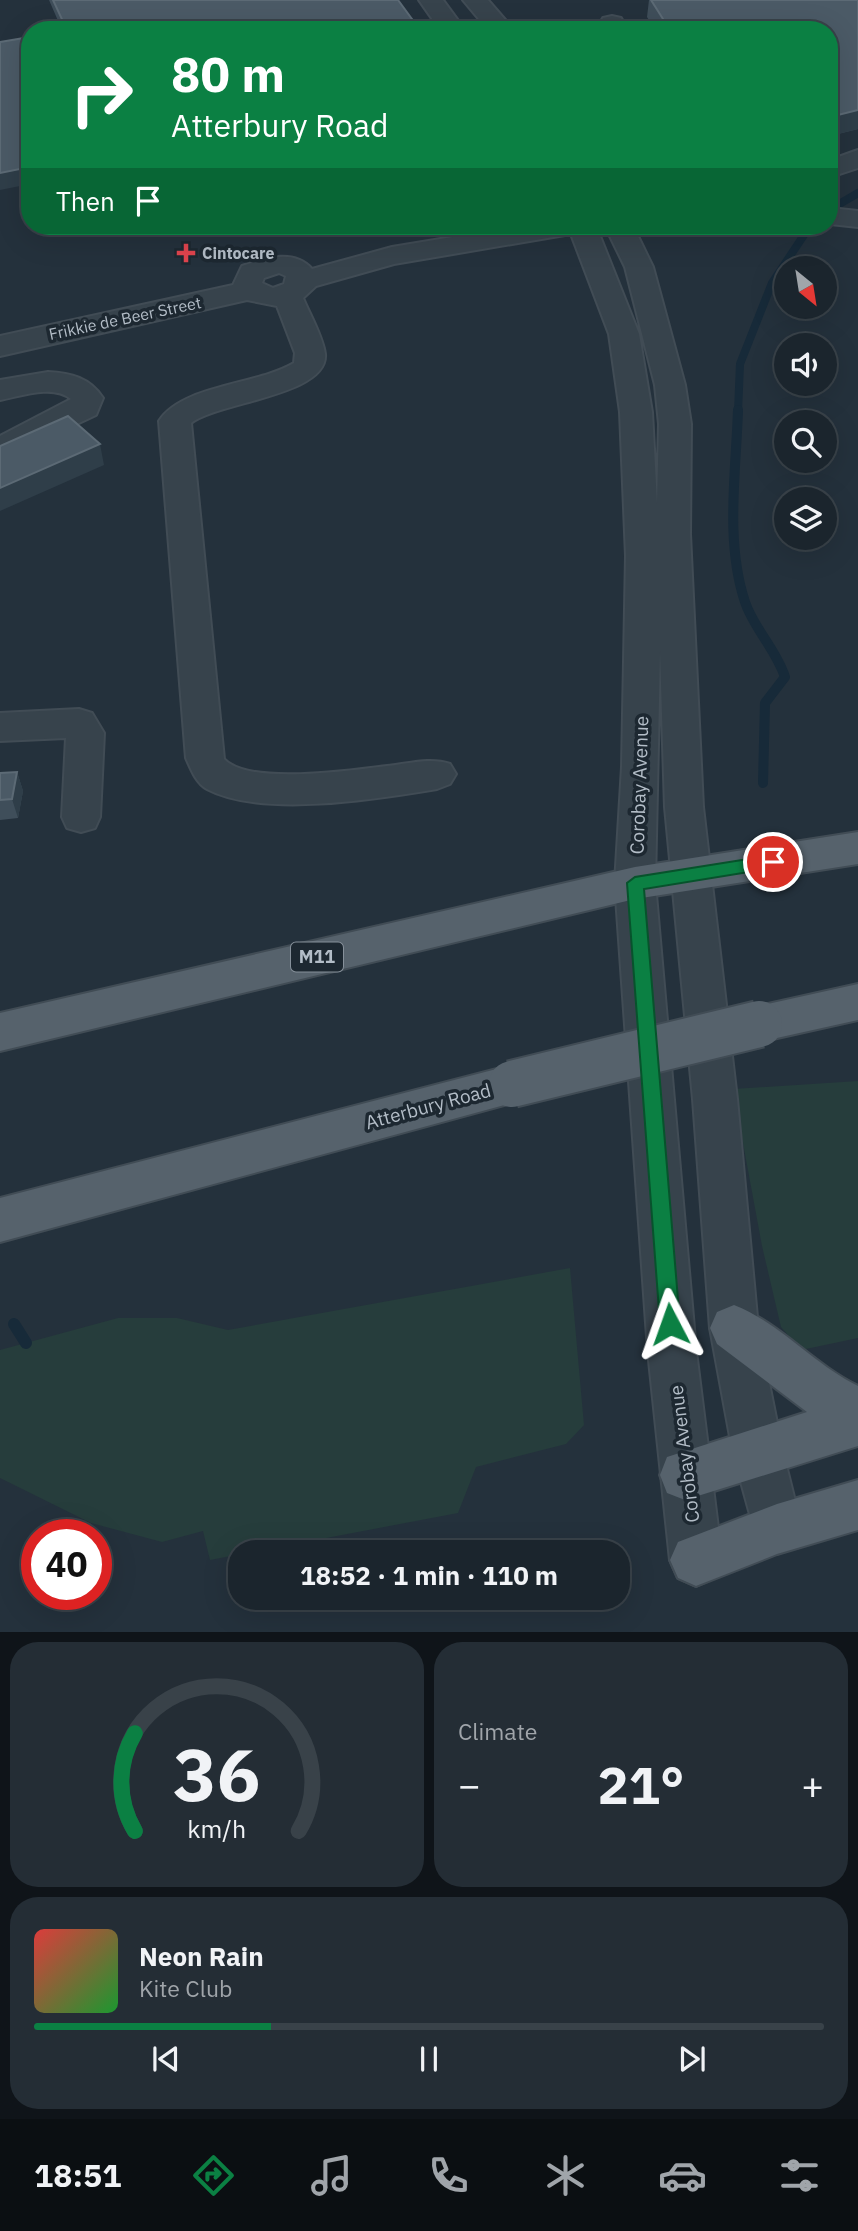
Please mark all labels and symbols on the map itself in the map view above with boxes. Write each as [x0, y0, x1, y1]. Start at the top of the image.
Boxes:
marker: Cintocare [176, 243, 196, 263]
place label: Cintocare [202, 243, 274, 263]
north arrow [774, 256, 836, 318]
street label: Frikkie de Beer Street [47, 292, 203, 344]
street label: Corobay Avenue [625, 715, 653, 855]
pin [743, 832, 803, 892]
road number: M11 [291, 942, 343, 972]
street label: Atterbury Road [362, 1078, 494, 1134]
position arrow [633, 1287, 707, 1361]
street label: Corobay Avenue [664, 1384, 704, 1524]
speed limit sign: 40 [21, 1519, 112, 1610]

